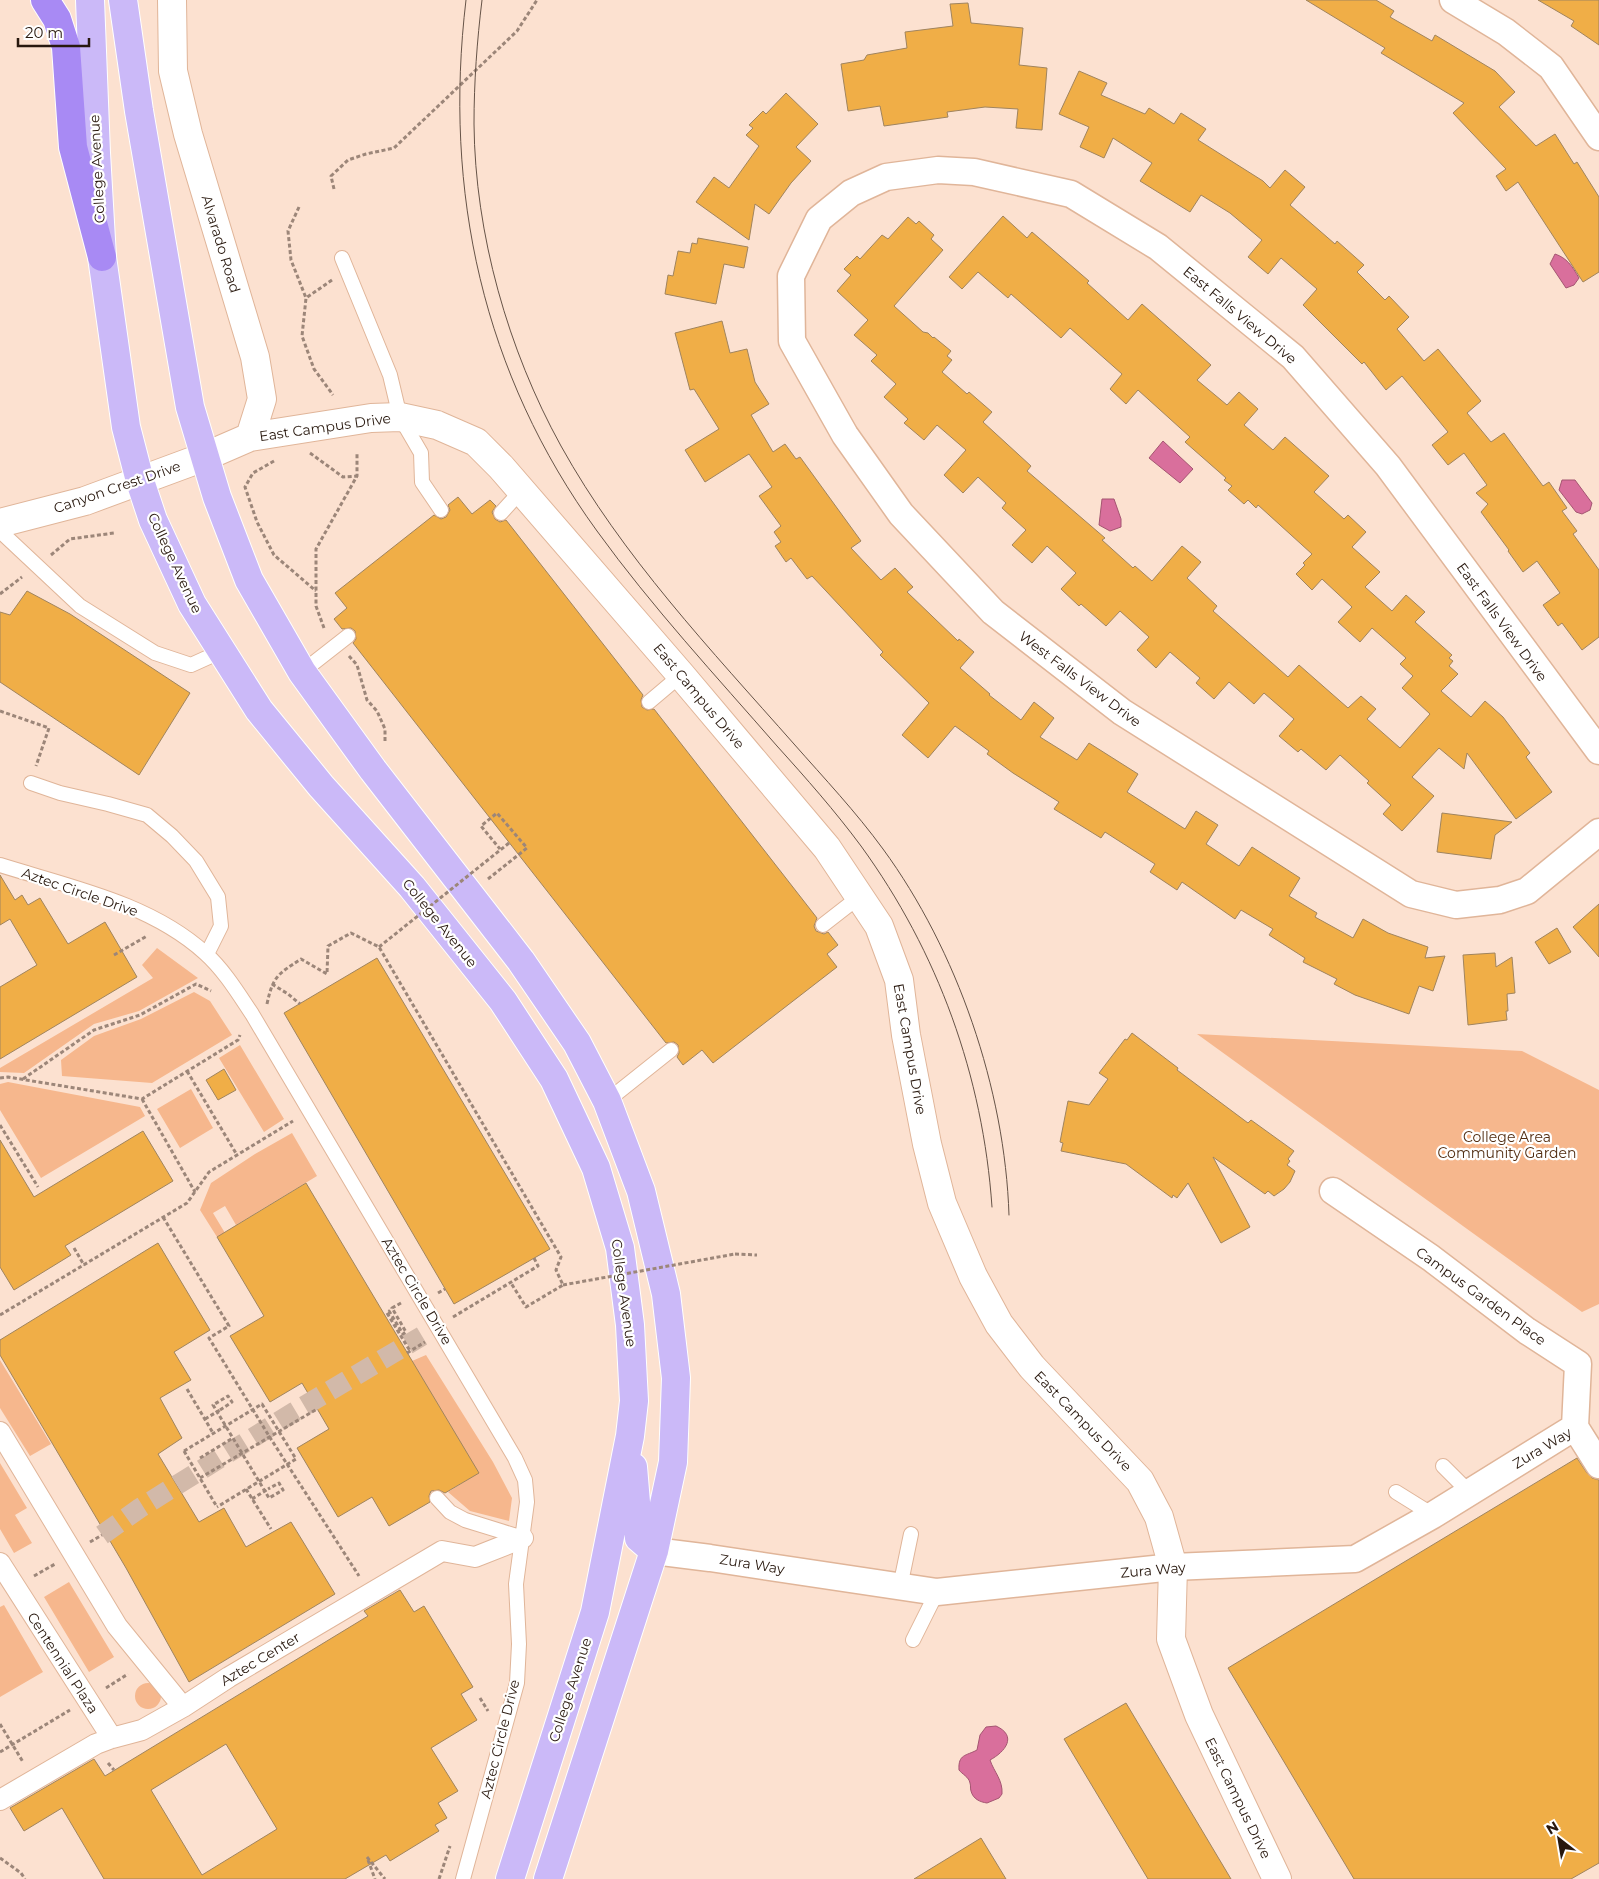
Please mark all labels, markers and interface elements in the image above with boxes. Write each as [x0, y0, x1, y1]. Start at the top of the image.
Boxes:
scale bar [18, 15, 89, 47]
text: 20 m [25, 23, 63, 42]
street label: College Avenue [85, 114, 109, 224]
street label: Alvarado Road [198, 193, 244, 295]
street label: East Falls View Drive [1180, 262, 1300, 368]
street label: East Campus Drive [258, 409, 392, 445]
street label: Canyon Crest Drive [51, 457, 183, 517]
street label: College Avenue [144, 510, 206, 616]
street label: East Falls View Drive [1453, 559, 1551, 685]
street label: West Falls View Drive [1015, 627, 1145, 731]
street label: East Campus Drive [649, 639, 749, 753]
street label: Aztec Circle Drive [19, 864, 141, 920]
street label: College Avenue [399, 875, 481, 971]
street label: East Campus Drive [890, 982, 930, 1116]
park label: College Area Community Garden [1438, 1128, 1576, 1162]
street label: Aztec Circle Drive [378, 1234, 456, 1348]
street label: College Avenue [608, 1238, 640, 1348]
street label: Campus Garden Place [1413, 1243, 1549, 1349]
street label: East Campus Drive [1030, 1367, 1136, 1475]
street label: Zura Way [1509, 1423, 1575, 1473]
street label: Zura Way [718, 1550, 786, 1578]
street label: Zura Way [1119, 1558, 1187, 1582]
street label: Centennial Plaza [24, 1609, 102, 1717]
street label: Aztec Center [217, 1628, 303, 1690]
street label: College Avenue [545, 1635, 595, 1745]
street label: Aztec Circle Drive [476, 1678, 524, 1800]
street label: East Campus Drive [1201, 1734, 1275, 1862]
north arrow [1534, 1814, 1584, 1864]
text: N [1543, 1817, 1562, 1838]

